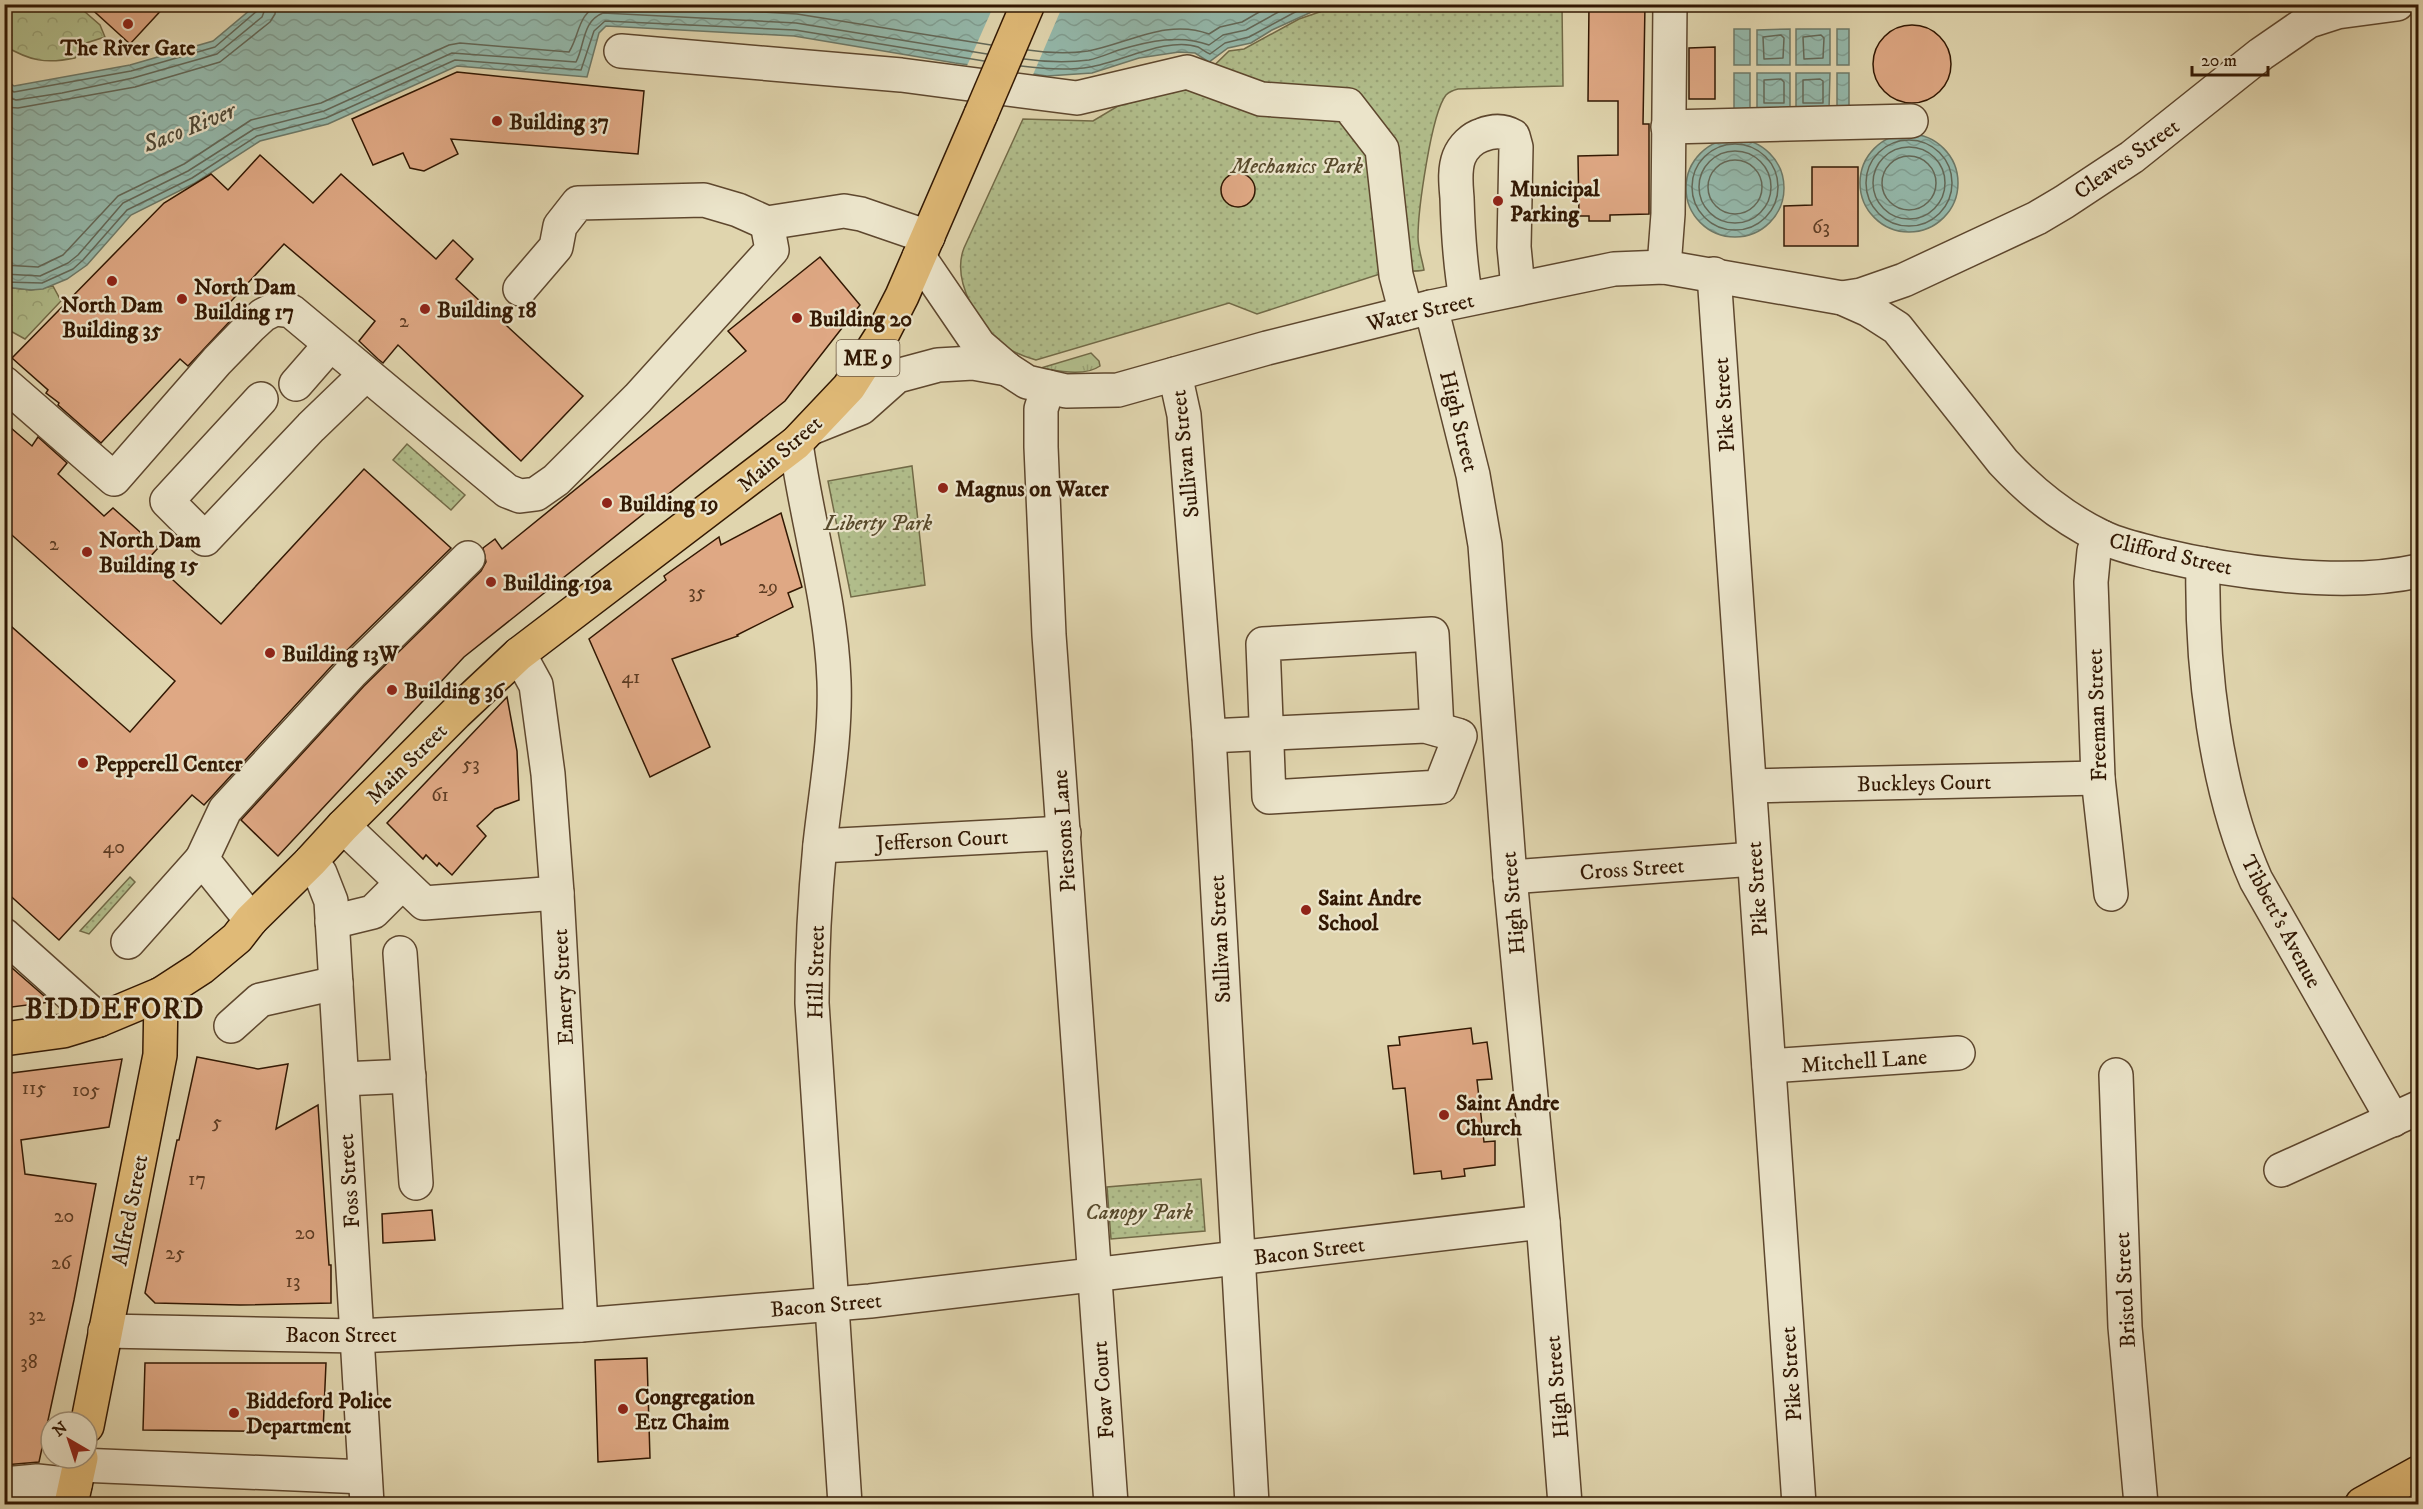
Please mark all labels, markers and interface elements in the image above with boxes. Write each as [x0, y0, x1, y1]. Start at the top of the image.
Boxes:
marker: The River Gate [121, 17, 135, 31]
place label: The River Gate [60, 35, 195, 62]
scale bar [2192, 39, 2268, 77]
text: 20 m [2201, 50, 2237, 72]
water label: Saco River [138, 95, 242, 160]
place label: Building 37 [509, 109, 609, 136]
street label: Cleaves Street [2069, 113, 2185, 205]
marker: Building 37 [490, 114, 504, 128]
park label: Mechanics Park [1229, 153, 1364, 180]
place label: Municipal Parking [1510, 176, 1600, 228]
marker: Municipal Parking [1491, 194, 1505, 208]
house number: 63 [1812, 215, 1830, 240]
marker: North Dam Building 35 [105, 274, 119, 288]
place label: North Dam Building 17 [194, 274, 296, 326]
street label: Water Street [1363, 287, 1477, 338]
place label: North Dam Building 35 [61, 292, 163, 344]
marker: North Dam Building 17 [175, 292, 189, 306]
place label: Building 18 [437, 297, 536, 324]
marker: Building 18 [418, 302, 432, 316]
place label: Building 20 [809, 306, 912, 333]
house number: 2 [399, 309, 409, 334]
marker: Building 20 [790, 311, 804, 325]
road number: ME 9 [836, 340, 900, 376]
street label: Pike Street [1708, 357, 1741, 453]
street label: High Street [1433, 368, 1484, 475]
street label: Sullivan Street [1165, 389, 1206, 519]
street label: Main Street [732, 410, 828, 498]
place label: Magnus on Water [955, 476, 1109, 503]
marker: Magnus on Water [936, 481, 950, 495]
place label: Building 19 [619, 491, 718, 518]
marker: Building 19 [600, 496, 614, 510]
park label: Liberty Park [822, 510, 933, 537]
place label: North Dam Building 15 [99, 527, 201, 579]
street label: Clifford Street [2106, 527, 2235, 582]
house number: 2 [49, 532, 59, 557]
marker: North Dam Building 15 [80, 545, 94, 559]
place label: Building 19a [503, 570, 612, 597]
marker: Building 19a [484, 575, 498, 589]
house number: 29 [758, 575, 778, 600]
house number: 35 [688, 580, 706, 605]
place label: Building 13W [282, 641, 400, 668]
marker: Building 13W [263, 646, 277, 660]
street label: Freeman Street [2082, 648, 2113, 782]
house number: 41 [622, 665, 640, 690]
place label: Building 36 [404, 678, 506, 705]
marker: Building 36 [385, 683, 399, 697]
street label: Main Street [361, 718, 453, 810]
place label: Pepperell Center [95, 751, 243, 778]
house number: 53 [462, 752, 480, 777]
marker: Pepperell Center [76, 756, 90, 770]
street label: Piersons Lane [1047, 769, 1082, 893]
street label: Buckleys Court [1857, 769, 1991, 798]
house number: 61 [431, 783, 449, 808]
street label: Jefferson Court [873, 824, 1009, 858]
house number: 40 [103, 835, 125, 860]
street label: Pike Street [1741, 841, 1774, 937]
street label: High Street [1496, 850, 1531, 955]
street label: Tibbett's Avenue [2234, 851, 2327, 993]
street label: Cross Street [1579, 852, 1685, 887]
street label: Sullivan Street [1204, 874, 1237, 1004]
place label: Saint Andre School [1318, 885, 1421, 937]
marker: Saint Andre School [1299, 903, 1313, 917]
street label: Hill Street [802, 925, 831, 1019]
street label: Emery Street [547, 928, 580, 1046]
district label: BIDDEFORD [25, 992, 205, 1027]
street label: Mitchell Lane [1800, 1044, 1928, 1079]
house number: 115 [22, 1076, 46, 1101]
house number: 105 [72, 1078, 100, 1103]
place label: Saint Andre Church [1456, 1090, 1559, 1142]
marker: Saint Andre Church [1437, 1108, 1451, 1122]
house number: 5 [212, 1110, 222, 1135]
street label: Foss Street [333, 1133, 366, 1229]
street label: Alfred Street [106, 1152, 154, 1268]
house number: 17 [188, 1167, 206, 1192]
park label: Canopy Park [1085, 1199, 1194, 1226]
house number: 20 [54, 1204, 74, 1229]
house number: 20 [295, 1221, 315, 1246]
street label: Bacon Street [1252, 1231, 1366, 1272]
street label: Bristol Street [2109, 1231, 2142, 1349]
house number: 25 [165, 1241, 185, 1266]
house number: 26 [51, 1251, 72, 1276]
house number: 13 [286, 1269, 300, 1294]
street label: Bacon Street [769, 1287, 883, 1324]
house number: 32 [28, 1303, 46, 1328]
street label: Bacon Street [285, 1322, 397, 1349]
street label: Pike Street [1775, 1326, 1808, 1422]
street label: High Street [1540, 1334, 1575, 1439]
street label: Foav Court [1087, 1340, 1120, 1440]
house number: 38 [20, 1350, 38, 1375]
place label: Congregation Etz Chaim [635, 1384, 755, 1436]
place label: Biddeford Police Department [246, 1388, 392, 1440]
marker: Congregation Etz Chaim [616, 1402, 630, 1416]
marker: Biddeford Police Department [227, 1406, 241, 1420]
north arrow [39, 1410, 99, 1470]
text: N [49, 1417, 72, 1441]

